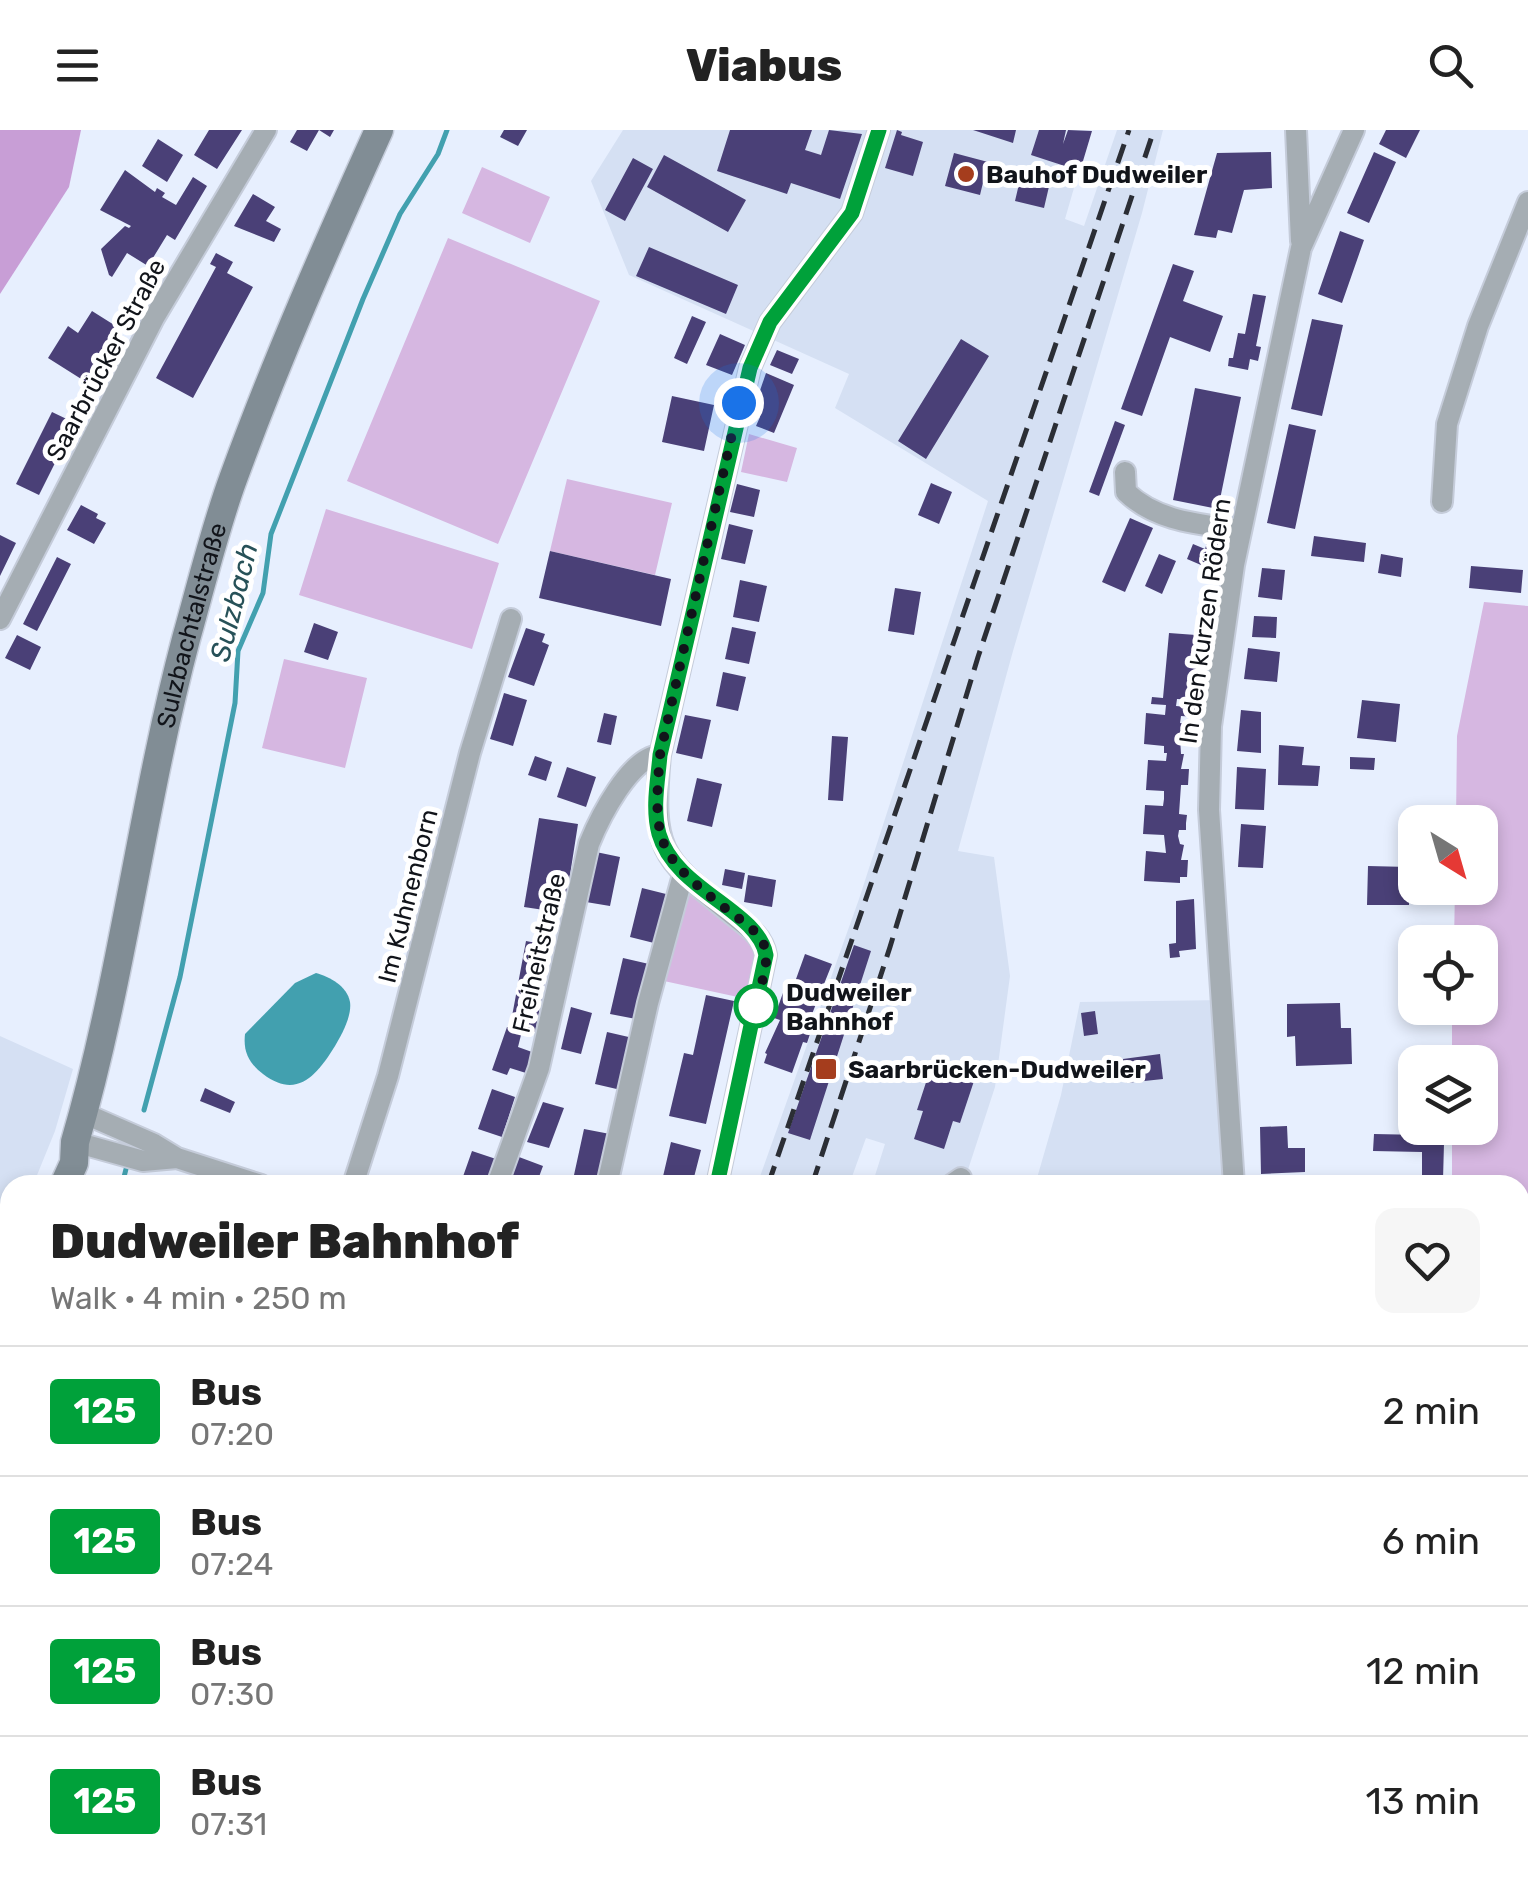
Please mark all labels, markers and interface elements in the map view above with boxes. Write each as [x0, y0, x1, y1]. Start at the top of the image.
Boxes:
icon: menu [50, 38, 105, 93]
icon: search [1423, 38, 1478, 93]
text: Viabus [686, 39, 842, 92]
place label: Bauhof Dudweiler [986, 160, 1208, 189]
marker: Bauhof Dudweiler [955, 163, 977, 185]
street label: Saarbrücker Straße [41, 254, 171, 466]
your location [714, 378, 764, 428]
street label: In den kurzen Rödern [1173, 496, 1237, 746]
street label: Sulzbachtalstraße [151, 519, 232, 731]
water label: Sulzbach [203, 539, 265, 665]
north arrow [1398, 805, 1498, 905]
map controls [1398, 805, 1498, 1145]
street label: Im Kuhnenborn [372, 806, 444, 986]
street label: Freiheitstraße [507, 870, 571, 1036]
button: locate [1398, 925, 1498, 1025]
place label: Dudweiler Bahnhof [786, 978, 912, 1036]
marker: Dudweiler Bahnhof [735, 985, 777, 1027]
button: layers [1398, 1045, 1498, 1145]
place label: Saarbrücken-Dudweiler [848, 1055, 1146, 1084]
marker: Saarbrücken-Dudweiler [813, 1056, 839, 1082]
button: heart [1375, 1208, 1480, 1313]
text: Dudweiler Bahnhof [50, 1213, 519, 1270]
text: Walk · 4 min · 250 m [50, 1279, 347, 1317]
text: Bus [190, 1369, 262, 1415]
text: 2 min [1382, 1388, 1480, 1434]
text: 125 [74, 1390, 136, 1432]
text: 07:20 [190, 1415, 274, 1453]
text: Bus [190, 1499, 262, 1545]
text: 6 min [1382, 1518, 1480, 1564]
text: 125 [74, 1520, 136, 1562]
text: 07:24 [190, 1545, 273, 1583]
text: Bus [190, 1629, 262, 1675]
text: 12 min [1366, 1648, 1480, 1694]
text: 125 [74, 1650, 136, 1692]
text: 07:30 [190, 1675, 274, 1713]
text: Bus [190, 1759, 262, 1805]
text: 13 min [1366, 1778, 1480, 1824]
text: 125 [74, 1780, 136, 1822]
text: 07:31 [190, 1805, 267, 1843]

